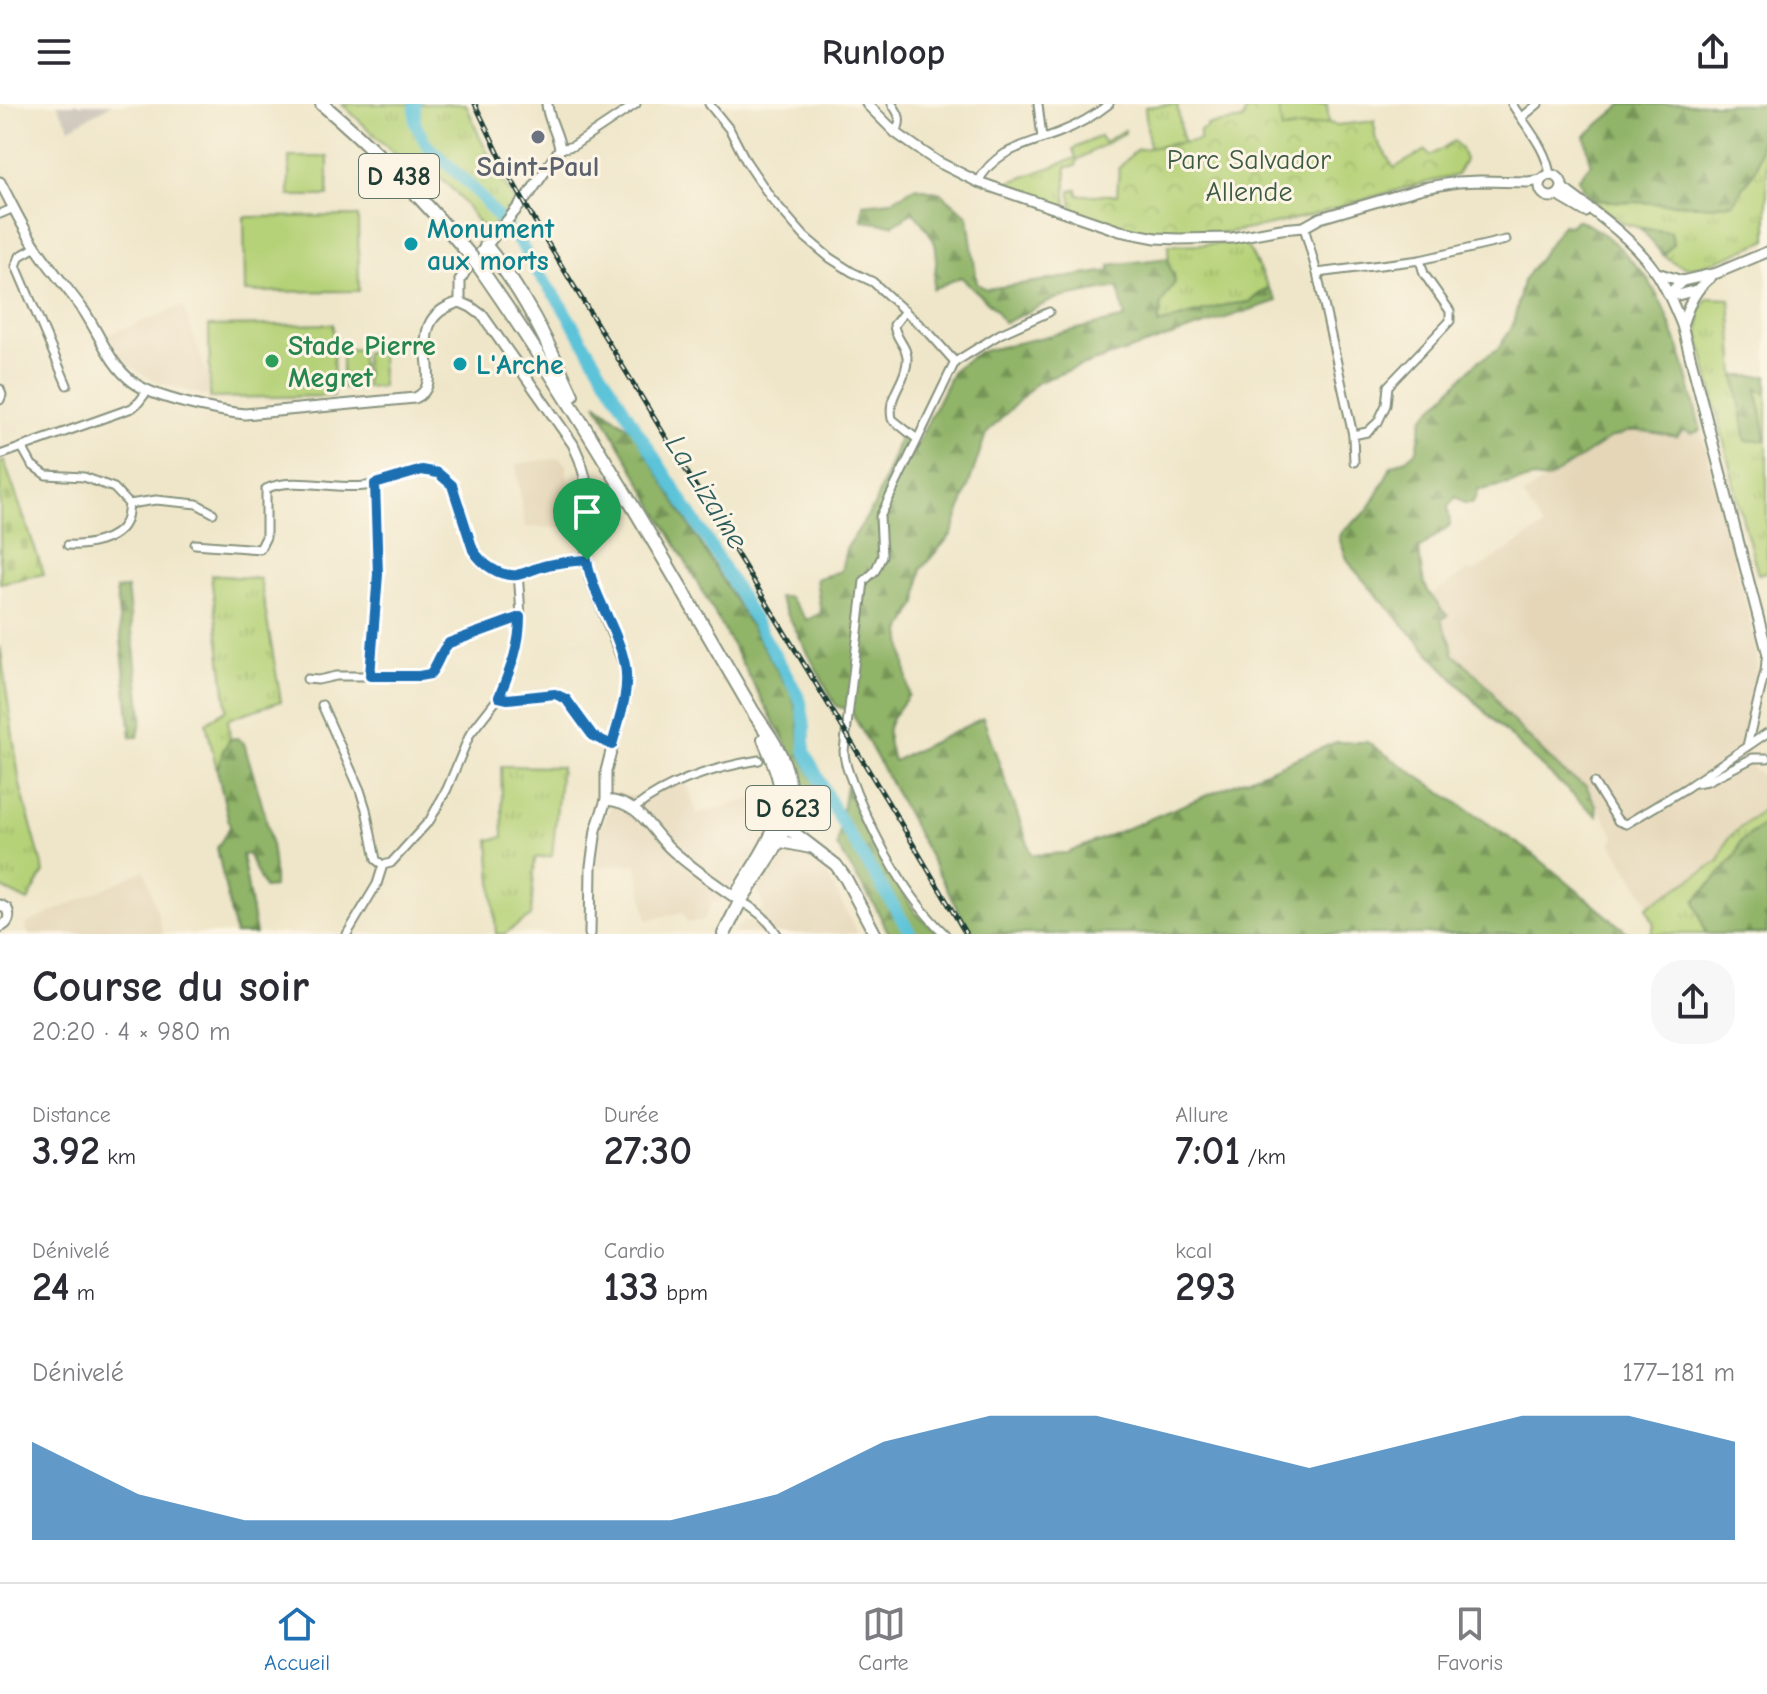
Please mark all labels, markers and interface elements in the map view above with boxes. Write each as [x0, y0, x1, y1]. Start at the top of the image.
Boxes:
icon: menu [32, 30, 76, 74]
icon: share [1691, 30, 1735, 74]
text: Runloop [822, 32, 945, 73]
marker: Saint-Paul [529, 128, 547, 146]
park label: Parc Salvador Allende [1167, 144, 1331, 208]
place label: Saint-Paul [477, 151, 599, 183]
road number: D 438 [359, 154, 439, 198]
place label: Monument aux morts [427, 213, 555, 277]
marker: Monument aux morts [402, 235, 420, 253]
place label: Stade Pierre Megret [288, 330, 436, 394]
place label: L'Arche [476, 349, 564, 381]
marker: Stade Pierre Megret [263, 352, 281, 370]
marker: L'Arche [451, 355, 469, 373]
water label: La Lizaine [658, 429, 755, 556]
pin [553, 478, 621, 560]
icon: arrive [565, 490, 609, 534]
road number: D 623 [746, 786, 830, 830]
button: share [1651, 960, 1735, 1044]
text: Course du soir [32, 961, 309, 1012]
text: 20:20 · 4 × 980 m [32, 1017, 230, 1047]
text: Distance [32, 1102, 111, 1128]
text: Durée [604, 1102, 659, 1128]
text: Allure [1175, 1102, 1228, 1128]
text: 3.92 [32, 1128, 100, 1174]
text: 27:30 [604, 1128, 692, 1174]
text: 7:01 [1175, 1128, 1240, 1174]
text: km [100, 1144, 136, 1170]
text: /km [1240, 1144, 1286, 1170]
text: Dénivelé [32, 1238, 110, 1264]
text: Cardio [604, 1238, 665, 1264]
text: kcal [1175, 1238, 1212, 1264]
text: 24 [32, 1264, 69, 1310]
text: 133 [604, 1264, 659, 1310]
text: 293 [1175, 1264, 1236, 1310]
text: m [69, 1280, 95, 1306]
text: bpm [659, 1280, 708, 1306]
text: Dénivelé [32, 1358, 124, 1388]
text: 177–181 m [1622, 1358, 1735, 1388]
tab: Accueil [264, 1602, 330, 1676]
tab: Carte [858, 1602, 909, 1676]
tab: Favoris [1437, 1602, 1503, 1676]

